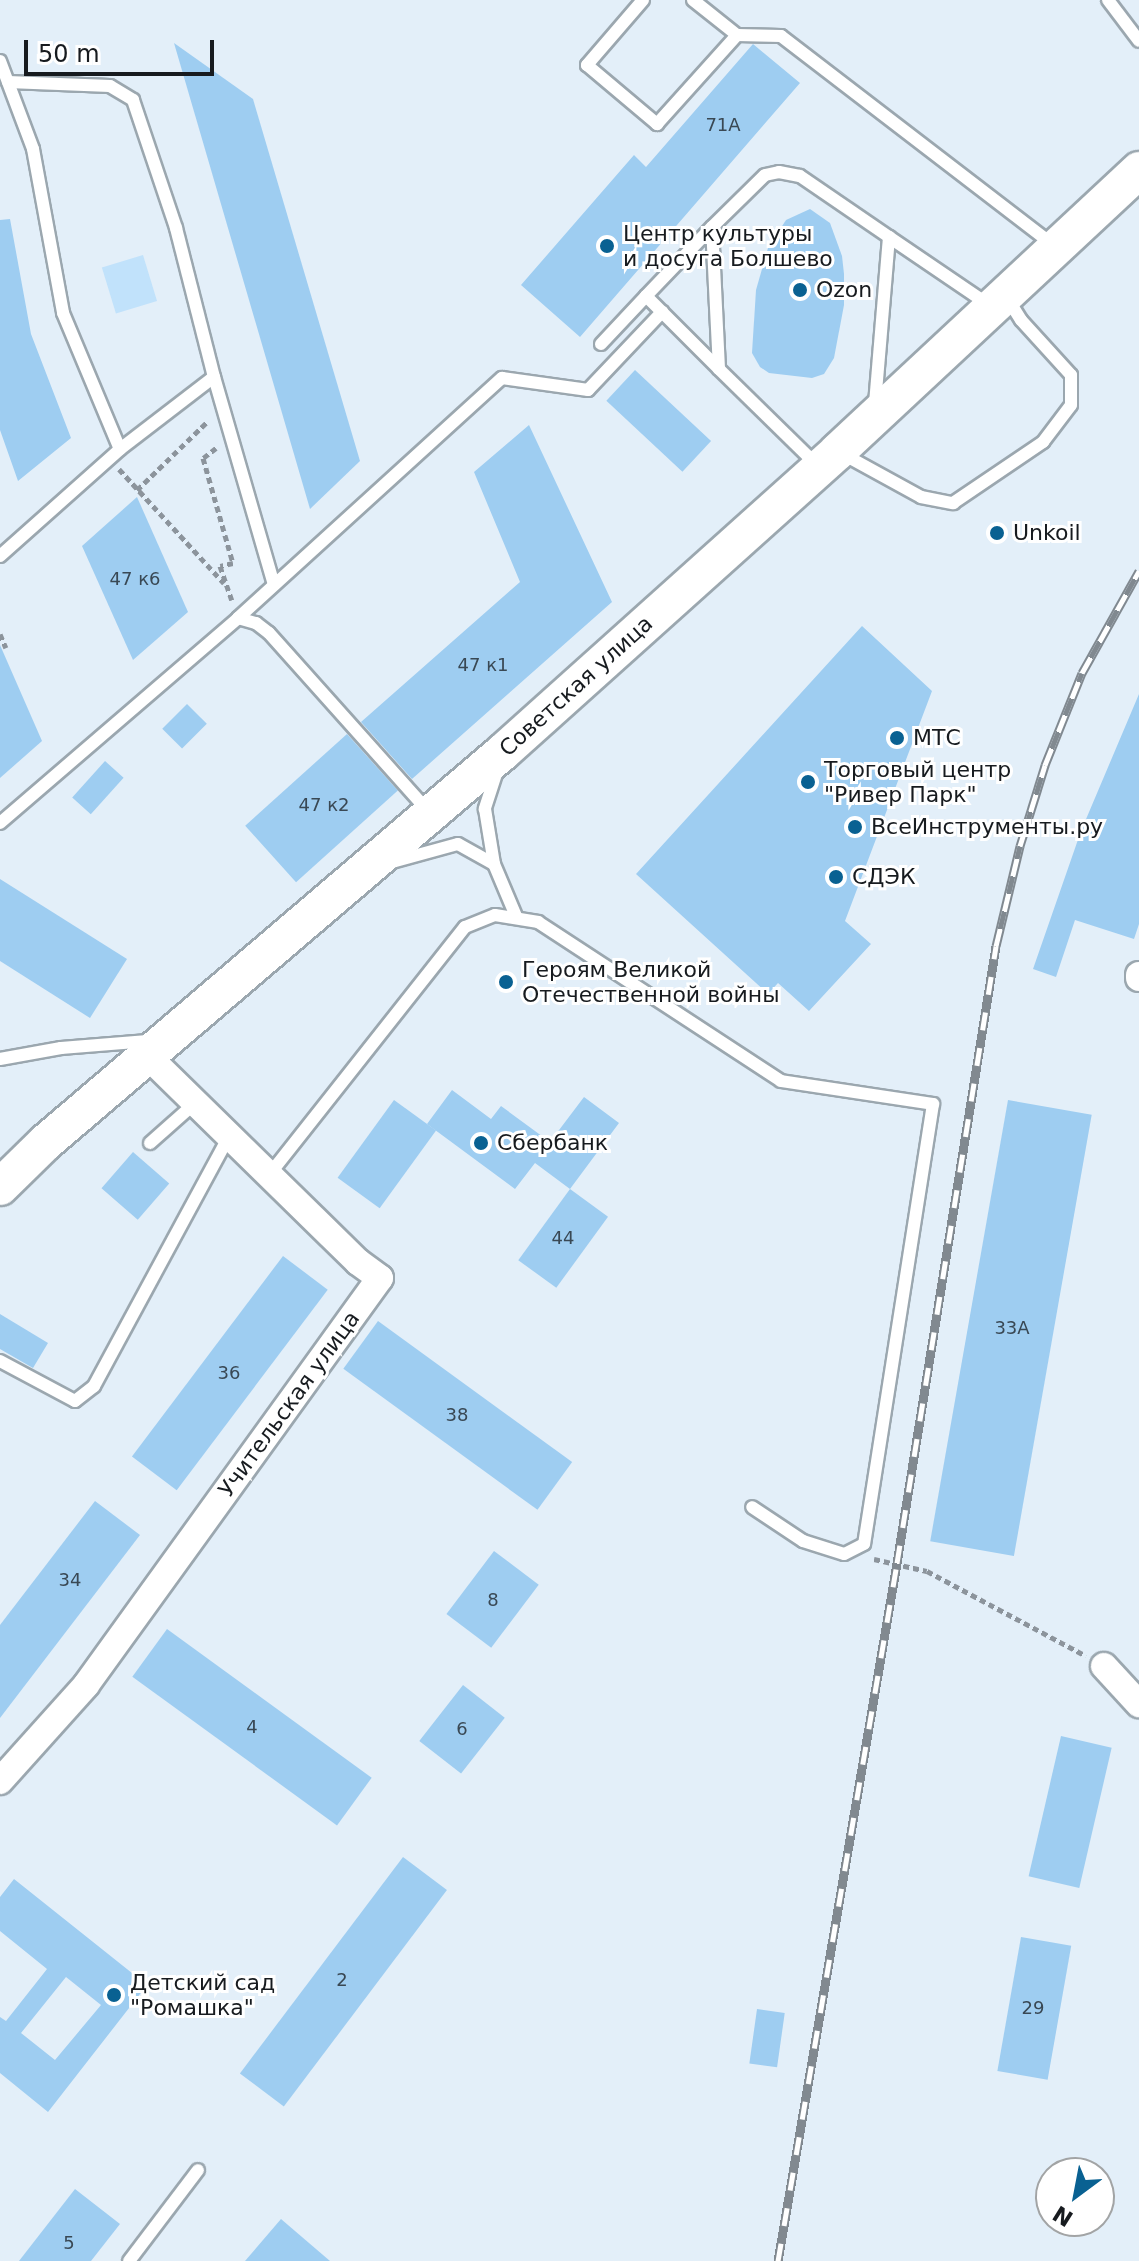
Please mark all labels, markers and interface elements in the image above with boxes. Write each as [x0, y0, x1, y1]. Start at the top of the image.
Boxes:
scale bar [28, 24, 218, 74]
text: 50 m [38, 40, 100, 68]
house number: 71А [705, 114, 741, 136]
place label: Центр культуры и досуга Болшево [623, 220, 833, 272]
marker: Центр культуры и досуга Болшево [598, 237, 616, 255]
place label: Ozon [816, 277, 872, 303]
marker: Ozon [791, 281, 809, 299]
place label: Unkoil [1013, 520, 1081, 546]
marker: Unkoil [988, 524, 1006, 542]
house number: 47 к6 [110, 568, 160, 590]
street label: Советская улица [494, 610, 658, 762]
house number: 47 к1 [458, 654, 508, 676]
place label: МТС [913, 725, 961, 751]
marker: МТС [888, 729, 906, 747]
place label: Торговый центр "Ривер Парк" [824, 756, 1011, 808]
marker: Торговый центр "Ривер Парк" [799, 773, 817, 791]
house number: 47 к2 [299, 794, 349, 816]
place label: ВсеИнструменты.ру [871, 814, 1103, 840]
marker: ВсеИнструменты.ру [846, 818, 864, 836]
place label: СДЭК [852, 864, 916, 890]
marker: СДЭК [827, 868, 845, 886]
place label: Героям Великой Отечественной войны [522, 956, 780, 1008]
marker: Героям Великой Отечественной войны [497, 973, 515, 991]
place label: Сбербанк [497, 1130, 608, 1156]
marker: Сбербанк [472, 1134, 490, 1152]
house number: 44 [552, 1227, 574, 1249]
street label: Учительская улица [213, 1306, 365, 1502]
house number: 33А [994, 1317, 1030, 1339]
house number: 36 [218, 1362, 240, 1384]
house number: 38 [446, 1404, 468, 1426]
house number: 34 [59, 1569, 81, 1591]
house number: 8 [487, 1589, 499, 1611]
house number: 4 [246, 1716, 258, 1738]
house number: 6 [456, 1718, 468, 1740]
place label: Детский сад "Ромашка" [130, 1969, 275, 2020]
house number: 2 [336, 1969, 348, 1991]
marker: Детский сад "Ромашка" [105, 1986, 123, 2004]
house number: 29 [1022, 1997, 1044, 2019]
north arrow [1035, 2157, 1115, 2237]
text: N [1049, 2201, 1078, 2232]
house number: 5 [63, 2232, 75, 2254]

